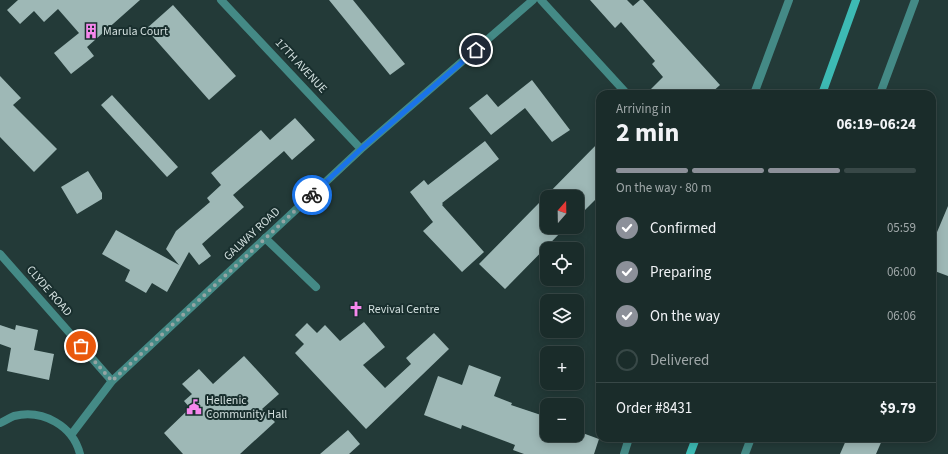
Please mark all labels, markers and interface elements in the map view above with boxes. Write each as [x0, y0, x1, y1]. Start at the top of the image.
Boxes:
building icon: Marula Court [82, 22, 100, 40]
place label: Marula Court [103, 23, 168, 40]
pin [459, 33, 493, 67]
street label: 17TH AVENUE [271, 35, 331, 97]
icon: home [465, 39, 487, 61]
text: Arriving in [616, 100, 671, 118]
text: 2 min [616, 114, 679, 151]
text: 06:19–06:24 [836, 114, 916, 135]
courier [292, 175, 332, 215]
text: On the way · 80 m [616, 179, 711, 197]
icon: bike [301, 184, 323, 206]
north arrow [540, 190, 584, 234]
map controls [540, 190, 584, 442]
street label: GALWAY ROAD [220, 203, 284, 265]
icon: check [616, 217, 638, 239]
text: Confirmed [650, 218, 716, 239]
text: 05:59 [887, 219, 916, 237]
button: locate [540, 242, 584, 286]
icon: check [616, 261, 638, 283]
street label: CLYDE ROAD [22, 262, 76, 320]
text: Preparing [650, 262, 711, 283]
text: 06:00 [887, 263, 916, 281]
button: layers [540, 294, 584, 338]
church icon: Revival Centre [347, 300, 365, 318]
place label: Revival Centre [368, 301, 440, 318]
icon: check [616, 305, 638, 327]
text: On the way [650, 306, 720, 327]
text: 06:06 [887, 307, 916, 325]
pin [64, 329, 98, 363]
icon: bag [70, 335, 92, 357]
button: + [540, 346, 584, 390]
text: Delivered [650, 350, 709, 371]
place label: Hellenic Community Hall [206, 392, 287, 423]
public building icon: Hellenic Community Hall [185, 398, 203, 416]
button: − [540, 398, 584, 442]
text: Order #8431 [616, 398, 692, 419]
text: $9.79 [880, 398, 916, 419]

